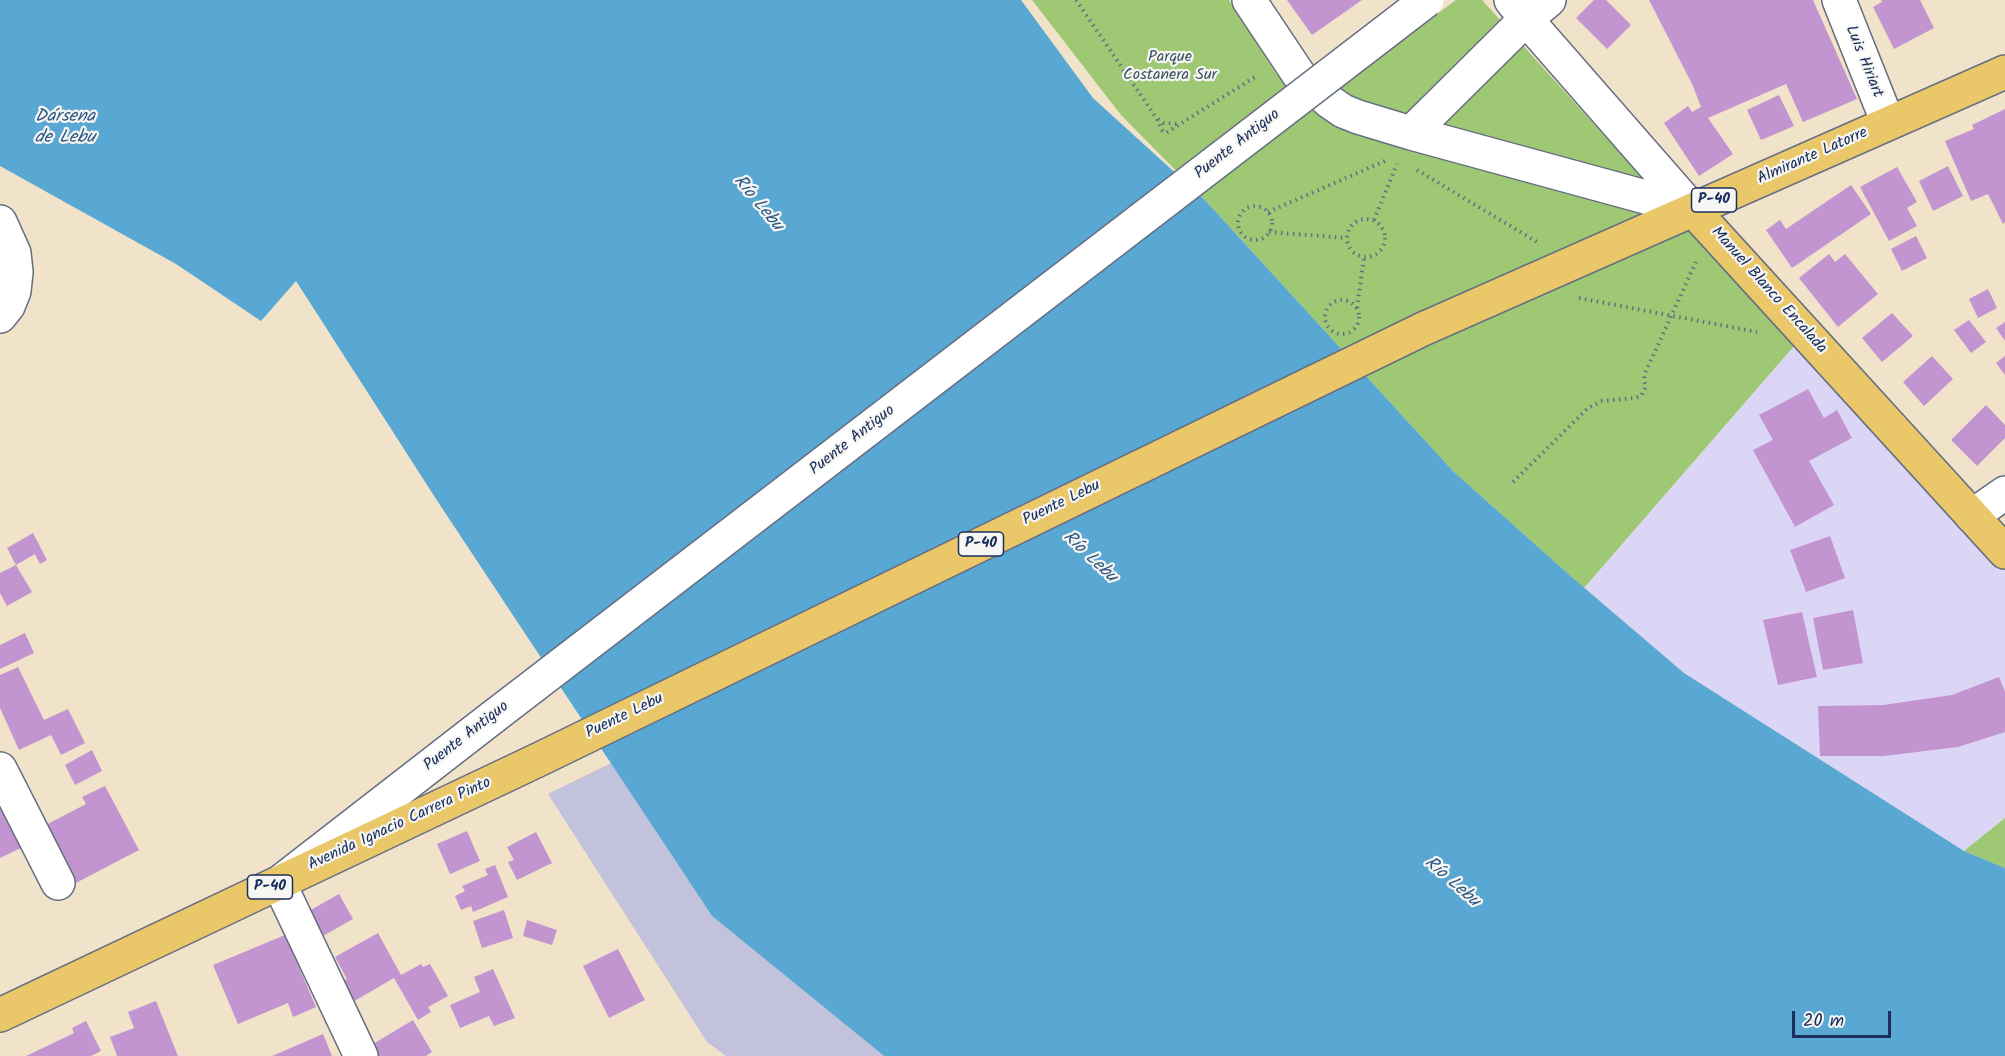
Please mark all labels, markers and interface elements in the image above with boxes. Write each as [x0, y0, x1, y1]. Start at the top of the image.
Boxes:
street label: Luis Hiriart [1840, 23, 1886, 101]
park label: Parque Costanera Sur [1123, 48, 1217, 86]
street label: Puente Antiguo [1192, 106, 1284, 184]
water label: Dársena de Lebu [35, 107, 95, 150]
street label: Almirante Latorre [1755, 124, 1871, 190]
water label: Río Lebu [727, 172, 787, 236]
road number: P-40 [1692, 188, 1736, 212]
street label: Manuel Blanco Encalada [1706, 224, 1830, 358]
street label: Puente Antiguo [807, 402, 899, 480]
street label: Puente Lebu [1020, 477, 1104, 531]
water label: Río Lebu [1057, 528, 1121, 588]
road number: P-40 [958, 532, 1004, 556]
street label: Puente Lebu [583, 690, 667, 744]
street label: Puente Antiguo [421, 698, 513, 776]
street label: Avenida Ignacio Carrera Pinto [305, 774, 495, 876]
water label: Río Lebu [1419, 853, 1483, 913]
road number: P-40 [248, 875, 292, 899]
scale bar [1795, 999, 1894, 1037]
text: 20 m [1803, 1007, 1844, 1036]

